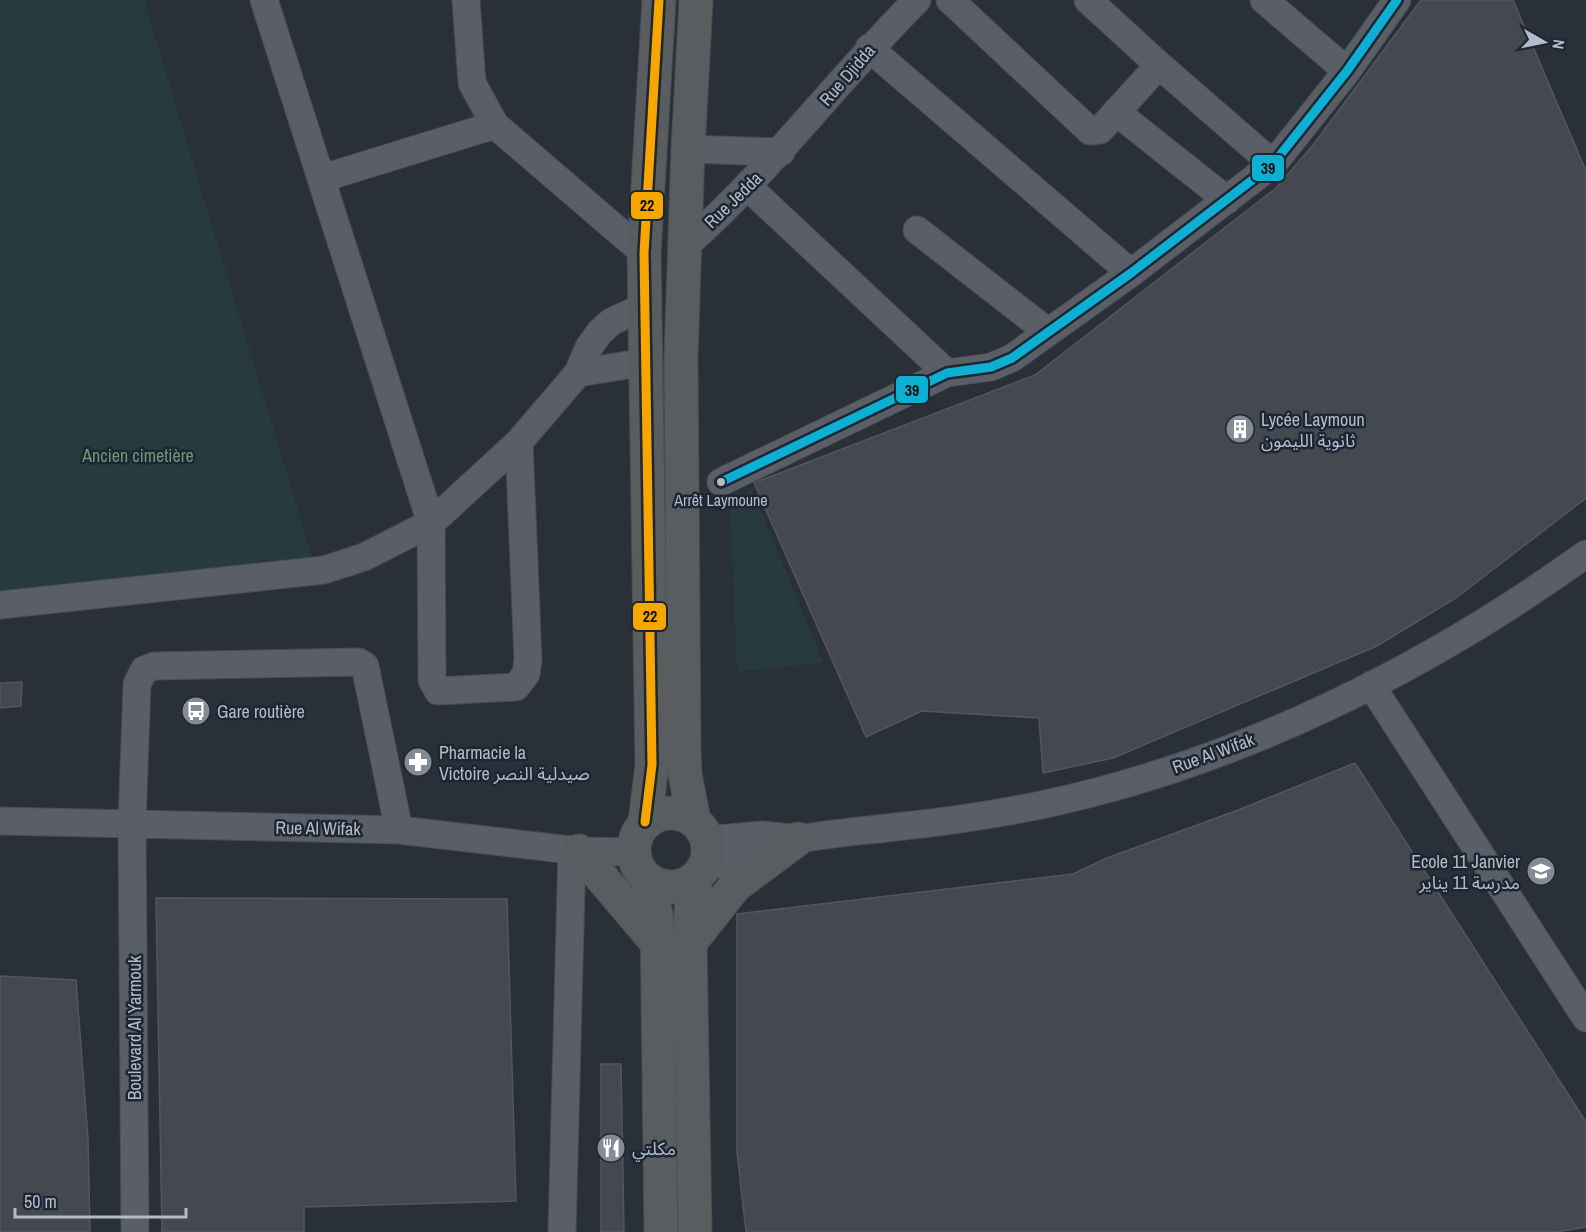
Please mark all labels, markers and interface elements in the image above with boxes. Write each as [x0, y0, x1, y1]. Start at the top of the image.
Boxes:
north arrow [1514, 12, 1574, 72]
text: N [1547, 38, 1570, 51]
street label: Rue Djidda [813, 39, 881, 111]
line badge: 39 [1251, 154, 1285, 182]
text: 39 [1261, 157, 1275, 179]
street label: Rue Jedda [699, 166, 767, 234]
line badge: 22 [630, 191, 664, 220]
text: 22 [640, 194, 654, 216]
line badge: 39 [895, 375, 929, 404]
text: 39 [905, 379, 919, 401]
place label: Lycée Laymoun ثانوية الليمون [1261, 407, 1365, 453]
building icon: Lycée Laymoun ثانوية الليمون [1224, 413, 1256, 445]
park label: Ancien cimetière [81, 443, 194, 468]
marker: Arrêt Laymoune [715, 476, 727, 488]
place label: Arrêt Laymoune [673, 489, 768, 511]
line badge: 22 [632, 602, 667, 631]
text: 22 [643, 605, 657, 627]
bus stop icon: Gare routière [180, 695, 212, 727]
place label: Gare routière [217, 699, 305, 724]
street label: Rue Al Wifak [1169, 726, 1258, 779]
place label: Pharmacie la Victoire صيدلية النصر [439, 740, 590, 786]
pharmacy icon: Pharmacie la Victoire صيدلية النصر [402, 746, 434, 778]
street label: Rue Al Wifak [275, 815, 361, 841]
place label: Ecole 11 Janvier مدرسة 11 يناير [1411, 849, 1520, 895]
school or university icon: Ecole 11 Janvier مدرسة 11 يناير [1525, 855, 1557, 887]
street label: Boulevard Al Yarmouk [122, 955, 147, 1100]
restaurant icon: مكلتي [595, 1132, 627, 1164]
place label: مكلتي [632, 1136, 676, 1162]
scale bar [15, 1181, 186, 1219]
text: 50 m [24, 1189, 57, 1214]

